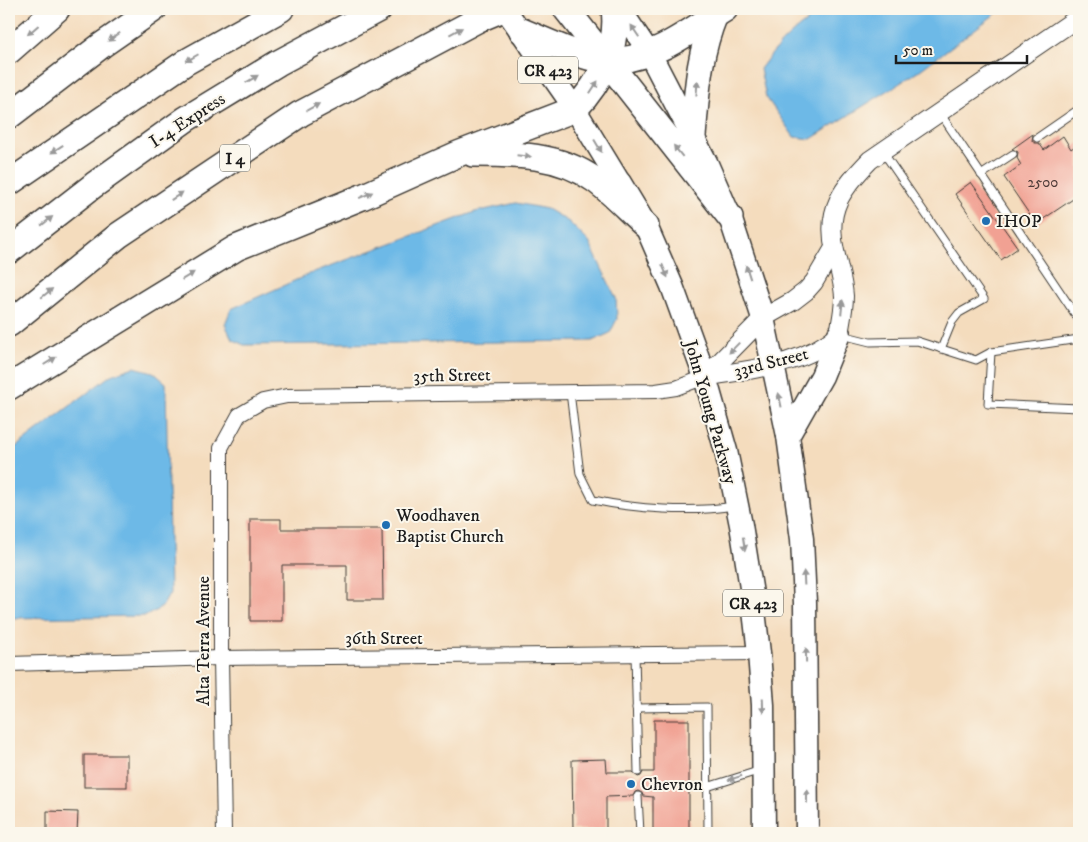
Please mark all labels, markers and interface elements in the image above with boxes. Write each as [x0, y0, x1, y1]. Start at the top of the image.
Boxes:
one-way arrow [27, 24, 39, 35]
one-way arrow [630, 25, 640, 38]
one-way arrow [449, 27, 463, 35]
one-way arrow [107, 32, 121, 42]
scale bar [896, 32, 1027, 64]
text: 50 m [903, 41, 933, 60]
one-way arrow [186, 54, 199, 63]
road number: CR 423 [518, 56, 578, 84]
one-way arrow [246, 74, 259, 83]
one-way arrow [693, 79, 701, 95]
one-way arrow [589, 80, 599, 94]
street label: I-4 Express [146, 88, 229, 153]
one-way arrow [305, 103, 320, 111]
one-way arrow [593, 139, 602, 152]
one-way arrow [51, 144, 64, 153]
road number: I 4 [220, 144, 250, 172]
one-way arrow [672, 145, 683, 158]
one-way arrow [516, 152, 532, 160]
house number: 2500 [1028, 173, 1058, 192]
one-way arrow [170, 191, 183, 201]
one-way arrow [359, 191, 373, 199]
place label: IHOP [996, 211, 1041, 233]
marker: IHOP [980, 215, 992, 227]
one-way arrow [40, 216, 54, 226]
one-way arrow [662, 264, 670, 278]
one-way arrow [744, 264, 752, 279]
one-way arrow [182, 272, 195, 281]
one-way arrow [40, 288, 53, 299]
one-way arrow [838, 299, 846, 315]
street label: John Young Parkway [678, 336, 741, 487]
one-way arrow [728, 342, 740, 354]
street label: 33rd Street [732, 343, 811, 383]
one-way arrow [43, 357, 57, 366]
street label: 35th Street [413, 364, 491, 388]
one-way arrow [776, 392, 784, 408]
place label: Woodhaven Baptist Church [395, 505, 504, 548]
marker: Woodhaven Baptist Church [380, 519, 392, 531]
one-way arrow [740, 537, 748, 553]
one-way arrow [799, 570, 807, 586]
street label: Alta Terra Avenue [193, 576, 215, 706]
road number: CR 423 [723, 590, 783, 616]
street label: 36th Street [345, 628, 423, 650]
one-way arrow [802, 646, 810, 662]
one-way arrow [759, 698, 767, 714]
place label: Chevron [641, 774, 703, 796]
one-way arrow [728, 775, 743, 783]
marker: Chevron [625, 778, 637, 790]
one-way arrow [803, 787, 811, 803]

